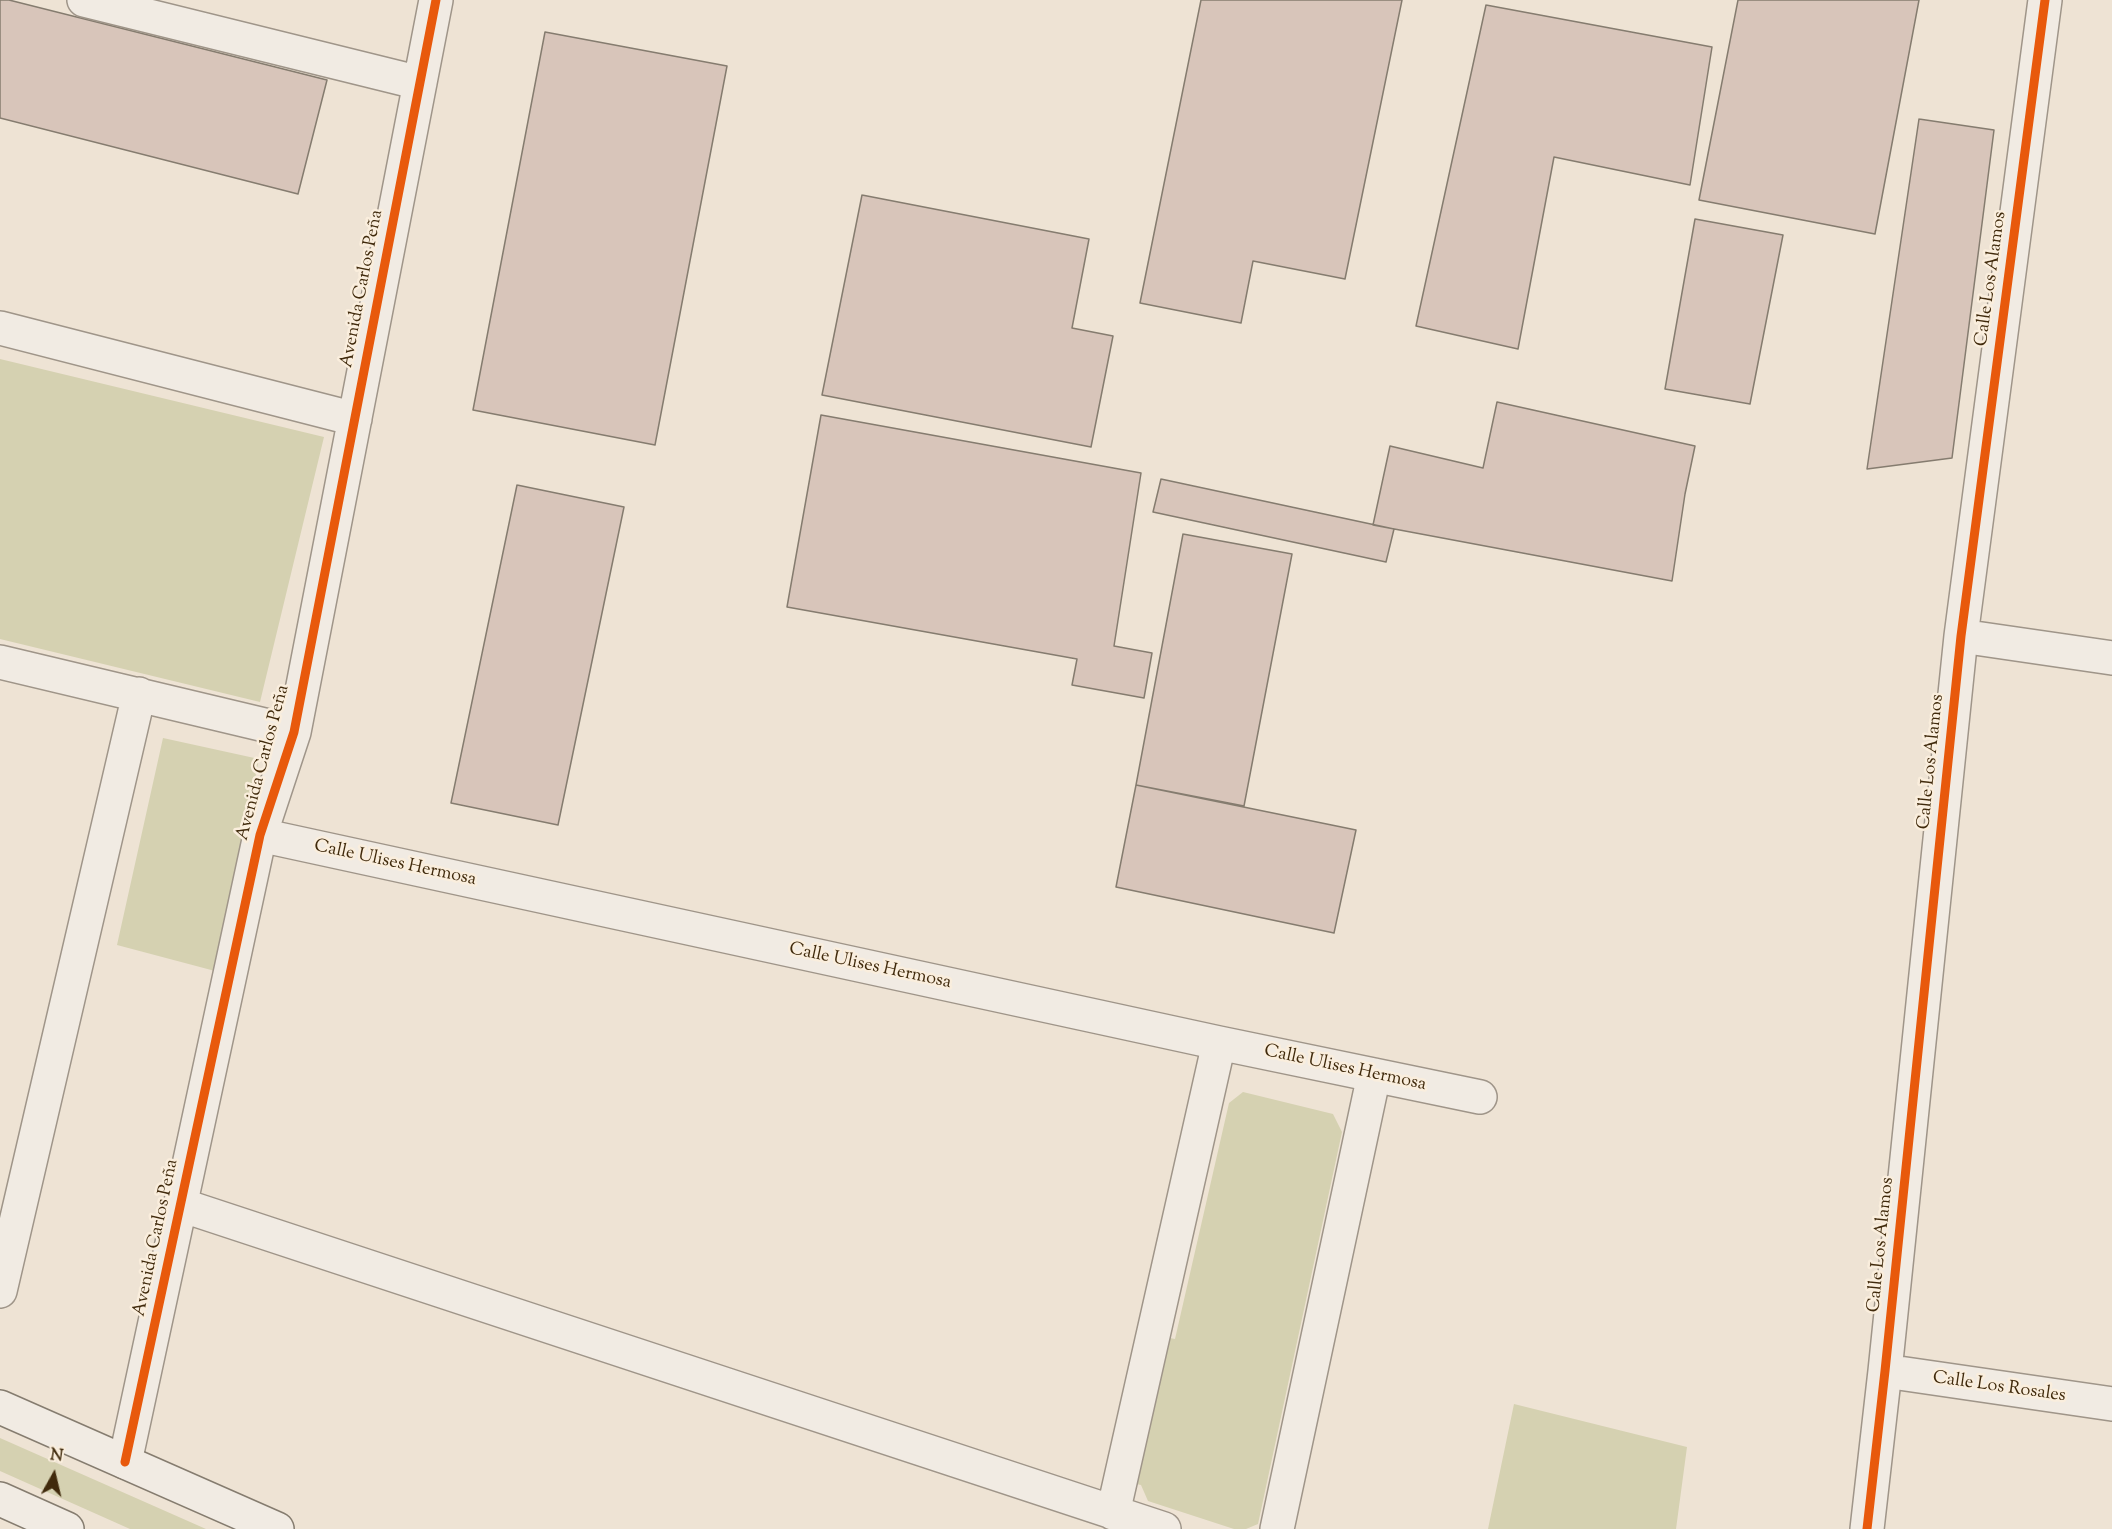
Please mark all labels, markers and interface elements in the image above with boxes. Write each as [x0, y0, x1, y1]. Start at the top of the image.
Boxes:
street label: Avenida Carlos Peña [337, 208, 389, 370]
street label: Calle Los Alamos [1972, 210, 2012, 348]
street label: Avenida Carlos Peña [233, 683, 295, 843]
street label: Calle Los Alamos [1914, 693, 1950, 831]
street label: Calle Ulises Hermosa [312, 836, 478, 892]
street label: Calle Ulises Hermosa [787, 939, 953, 995]
street label: Calle Ulises Hermosa [1262, 1041, 1428, 1097]
street label: Avenida Carlos Peña [130, 1157, 184, 1319]
street label: Calle Los Alamos [1864, 1176, 1900, 1314]
street label: Calle Los Rosales [1931, 1368, 2067, 1408]
text: N [49, 1444, 65, 1469]
north arrow [24, 1445, 84, 1505]

